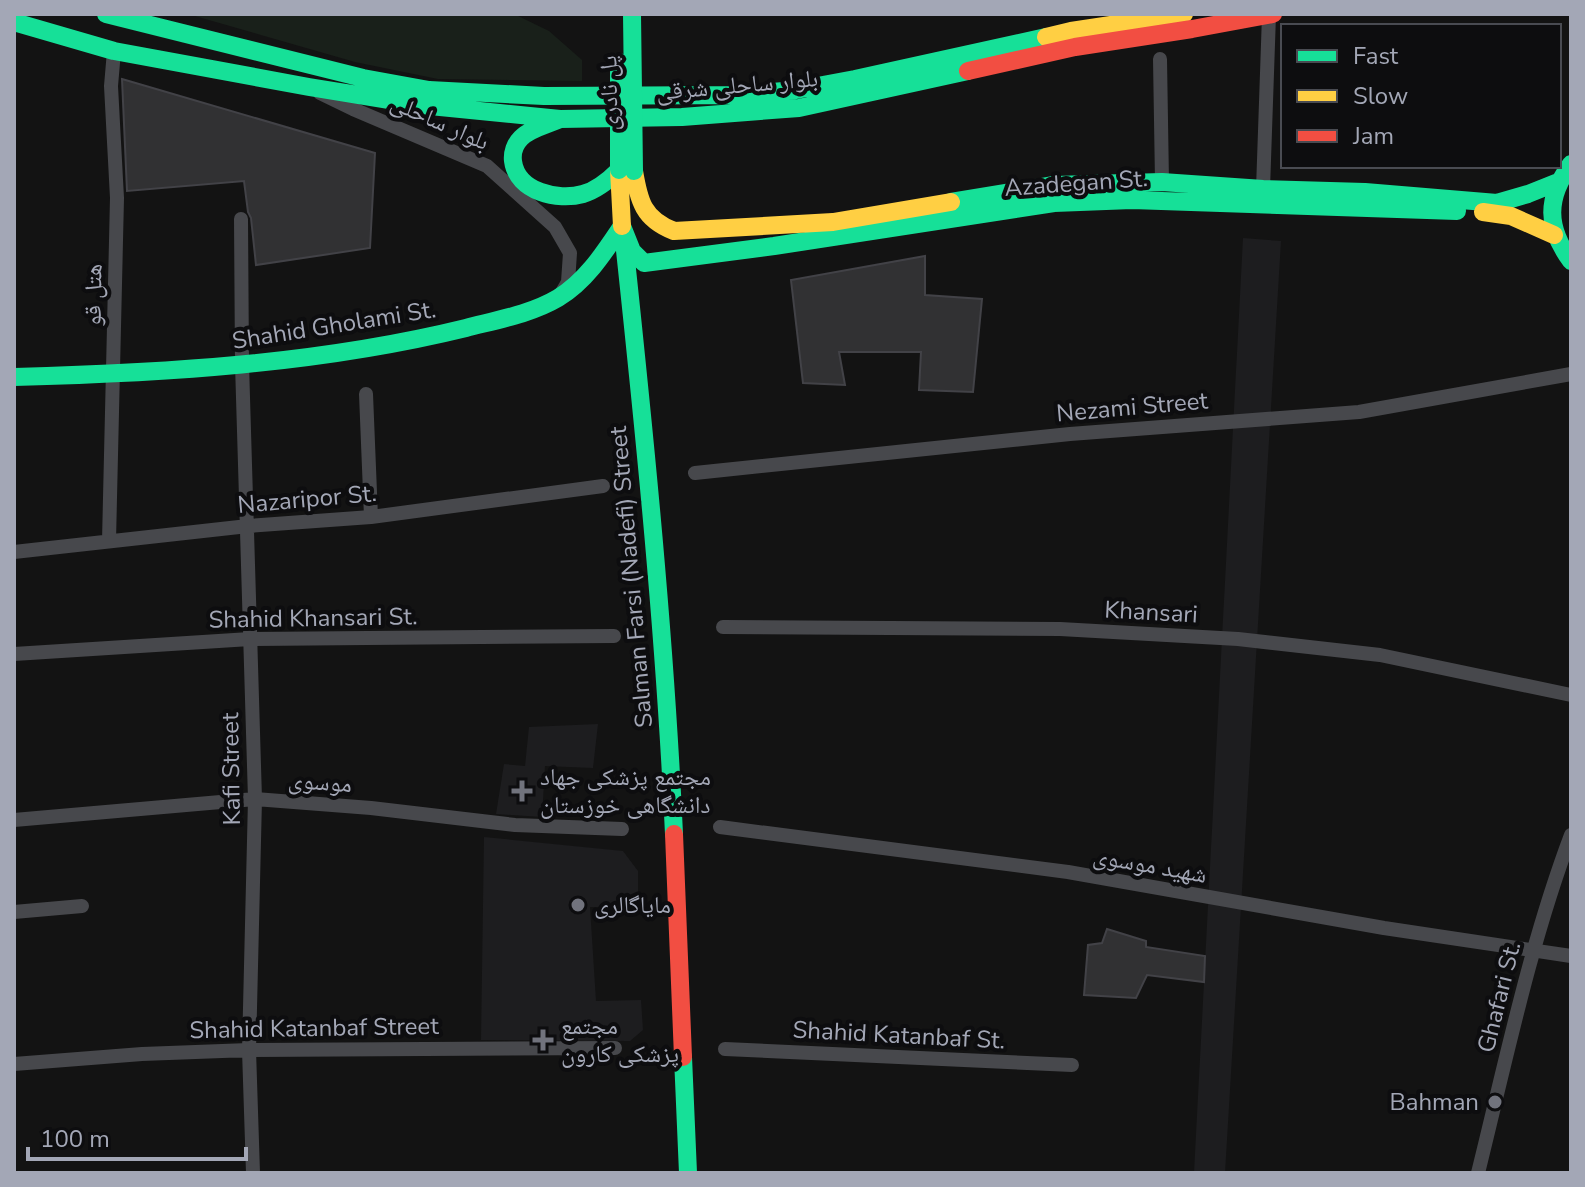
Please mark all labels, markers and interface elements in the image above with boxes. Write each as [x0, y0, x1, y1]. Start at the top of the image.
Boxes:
legend [1281, 24, 1561, 168]
text: Fast [1353, 40, 1399, 72]
street label: پل نادری [592, 55, 626, 131]
street label: بلوار ساحلی شرقی [655, 62, 819, 108]
text: Slow [1353, 80, 1408, 112]
street label: بلوار ساحلی [386, 86, 494, 158]
text: Jam [1352, 120, 1394, 152]
street label: Azadegan St. [1003, 162, 1149, 204]
street label: هتل قو [76, 263, 110, 327]
street label: Shahid Gholami St. [230, 293, 438, 357]
street label: Nezami Street [1055, 384, 1210, 430]
street label: Salman Farsi (Nadefi) Street [602, 424, 660, 729]
street label: Nazaripor St. [236, 477, 378, 521]
street label: Khansari [1104, 594, 1198, 630]
street label: Shahid Khansari St. [208, 600, 418, 636]
street label: Kafi Street [214, 712, 248, 826]
place label: مجتمع پزشکی جهاد دانشگاهی خوزستان [540, 761, 711, 821]
street label: موسوی [287, 764, 353, 800]
marker: مجتمع پزشکی جهاد دانشگاهی خوزستان [511, 780, 533, 802]
street label: شهید موسوی [1091, 839, 1209, 891]
place label: مایاگالری [594, 889, 671, 921]
marker: مایاگالری [569, 896, 587, 914]
street label: Ghafari St. [1470, 938, 1528, 1056]
street label: Shahid Katanbaf Street [189, 1010, 440, 1046]
place label: مجتمع پزشکی کارون [561, 1010, 679, 1070]
street label: Shahid Katanbaf St. [792, 1013, 1006, 1057]
marker: مجتمع پزشکی کارون [532, 1029, 554, 1051]
place label: Bahman [1390, 1086, 1479, 1118]
marker: Bahman [1486, 1093, 1504, 1111]
scale bar [28, 1111, 246, 1161]
text: 100 m [40, 1123, 110, 1155]

